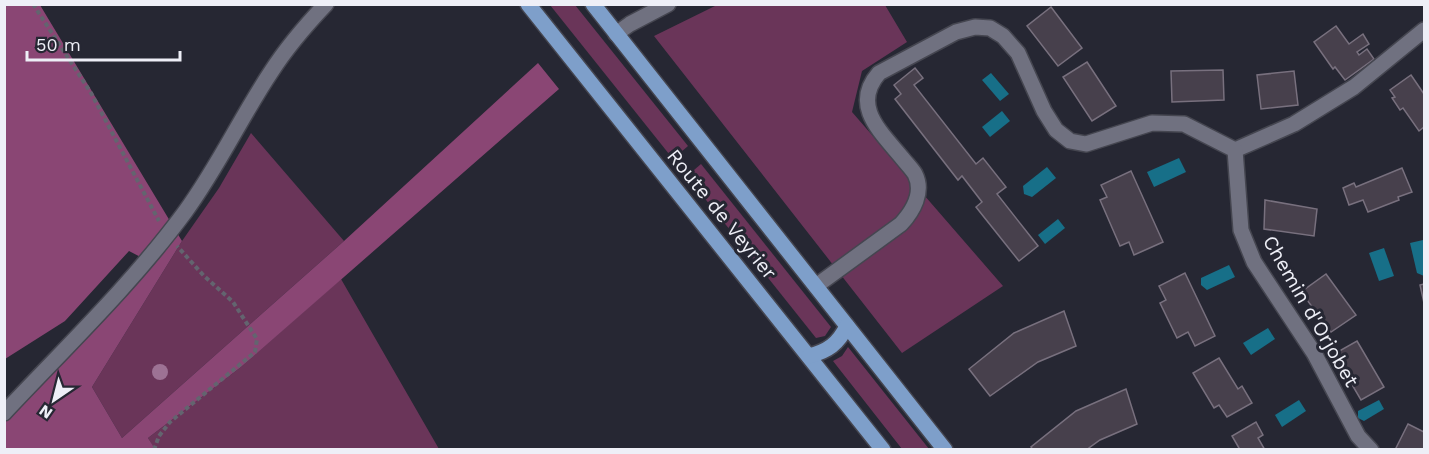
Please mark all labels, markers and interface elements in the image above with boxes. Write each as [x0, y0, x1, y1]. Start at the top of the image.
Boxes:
scale bar [27, 24, 180, 62]
text: 50 m [36, 34, 81, 55]
street label: Route de Veyrier [662, 144, 782, 284]
street label: Chemin d'Orjobet [1258, 231, 1364, 392]
north arrow [24, 370, 84, 430]
text: N [35, 401, 56, 423]

